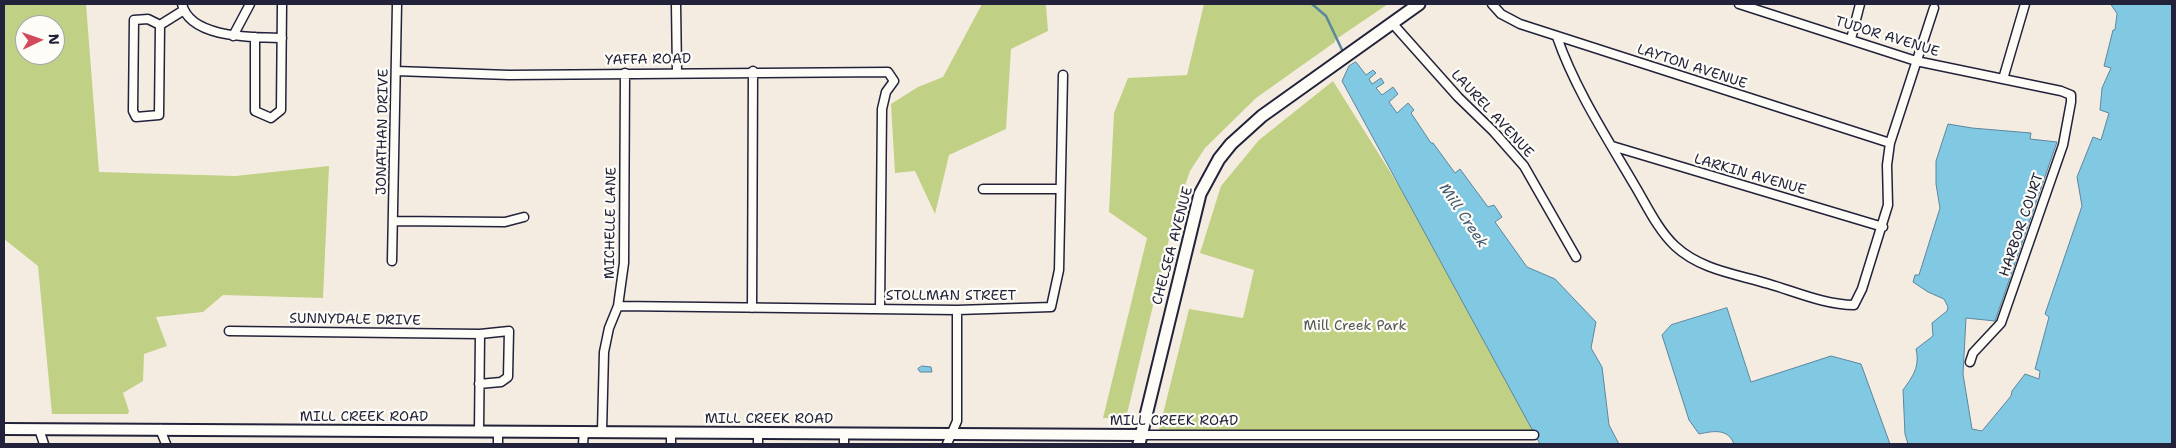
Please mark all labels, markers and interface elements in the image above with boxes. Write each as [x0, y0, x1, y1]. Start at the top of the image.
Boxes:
street label: TUDOR AVENUE [1833, 13, 1941, 61]
north arrow [15, 15, 65, 65]
text: N [45, 33, 63, 45]
street label: LAYTON AVENUE [1635, 41, 1749, 93]
street label: YAFFA ROAD [605, 51, 691, 69]
street label: LAUREL AVENUE [1447, 67, 1537, 161]
street label: JONATHAN DRIVE [373, 69, 393, 195]
street label: LARKIN AVENUE [1692, 151, 1808, 199]
street label: MICHELLE LANE [602, 167, 620, 279]
street label: HARBOR COURT [1996, 171, 2048, 279]
water label: Mill Creek [1435, 180, 1491, 252]
street label: CHELSEA AVENUE [1149, 185, 1197, 307]
street label: STOLLMAN STREET [886, 288, 1016, 304]
street label: SUNNYDALE DRIVE [289, 310, 421, 330]
park label: Mill Creek Park [1304, 318, 1406, 334]
street label: MILL CREEK ROAD [300, 409, 428, 425]
street label: MILL CREEK ROAD [705, 411, 833, 427]
street label: MILL CREEK ROAD [1110, 413, 1238, 429]

